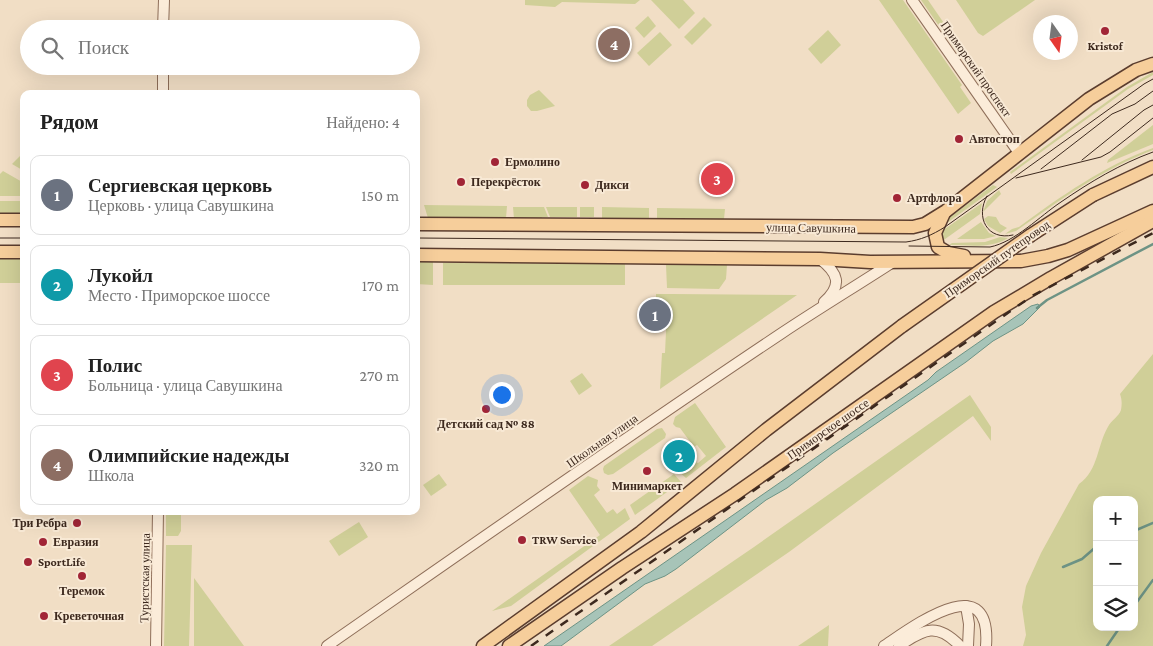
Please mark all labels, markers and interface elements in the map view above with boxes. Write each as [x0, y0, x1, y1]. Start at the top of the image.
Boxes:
north arrow [1033, 15, 1078, 60]
street label: Приморский проспект [938, 18, 1015, 120]
search box [20, 20, 420, 75]
pin: 4 [598, 25, 630, 63]
marker: Kristof [1099, 25, 1111, 37]
icon: search [38, 34, 66, 62]
text: Поиск [78, 37, 129, 58]
place label: Kristof [1087, 39, 1124, 53]
text: Рядом [40, 110, 99, 134]
text: Найдено: 4 [326, 114, 400, 131]
place label: Автостоп [969, 132, 1020, 146]
marker: Автостоп [953, 133, 965, 145]
place label: Ермолино [505, 155, 560, 169]
marker: Ермолино [489, 156, 501, 168]
pin: 3 [701, 160, 733, 198]
text: Сергиевская церковь [88, 175, 272, 196]
place label: Перекрёсток [471, 175, 541, 189]
marker: Перекрёсток [455, 176, 467, 188]
place label: Дикси [595, 178, 629, 192]
marker: Дикси [579, 179, 591, 191]
text: 1 [54, 187, 60, 204]
text: 150 m [361, 187, 399, 204]
place label: Артфлора [907, 191, 962, 205]
marker: Артфлора [891, 192, 903, 204]
text: Церковь · улица Савушкина [88, 197, 274, 214]
street label: Приморский путепровод [941, 217, 1053, 301]
street label: улица Савушкина [766, 220, 857, 236]
text: Лукойл [88, 265, 153, 286]
text: 2 [53, 277, 61, 294]
text: 170 m [362, 277, 399, 294]
text: Место · Приморское шоссе [88, 287, 270, 304]
pin: 1 [639, 296, 671, 334]
text: Полис [88, 355, 142, 376]
text: 3 [53, 367, 61, 384]
text: 270 m [360, 367, 399, 384]
text: Больница · улица Савушкина [88, 377, 283, 394]
your location [489, 382, 515, 408]
street label: Приморское шоссе [784, 396, 872, 462]
marker: Детский сад № 88 [480, 403, 492, 415]
street label: Школьная улица [564, 411, 641, 471]
place label: Детский сад № 88 [437, 417, 535, 431]
pin: 2 [663, 437, 695, 475]
text: Олимпийские надежды [88, 445, 289, 466]
text: 4 [53, 457, 61, 474]
text: 320 m [359, 457, 399, 474]
marker: Минимаркет [641, 465, 653, 477]
text: Школа [88, 467, 134, 484]
place label: Минимаркет [612, 479, 682, 493]
map controls [1093, 496, 1138, 631]
button: + [1093, 496, 1138, 541]
place label: Три Ребра [12, 516, 67, 530]
marker: Три Ребра [71, 517, 83, 529]
street label: Туристская улица [137, 532, 153, 623]
place label: TRW Service [532, 533, 597, 547]
marker: TRW Service [516, 534, 528, 546]
place label: Евразия [53, 535, 99, 549]
marker: Евразия [37, 536, 49, 548]
button: − [1093, 541, 1138, 586]
place label: SportLife [38, 555, 86, 569]
marker: SportLife [22, 556, 34, 568]
marker: Теремок [76, 570, 88, 582]
place label: Теремок [59, 584, 105, 598]
button: layers [1093, 586, 1138, 631]
place label: Креветочная [54, 609, 125, 623]
marker: Креветочная [38, 610, 50, 622]

